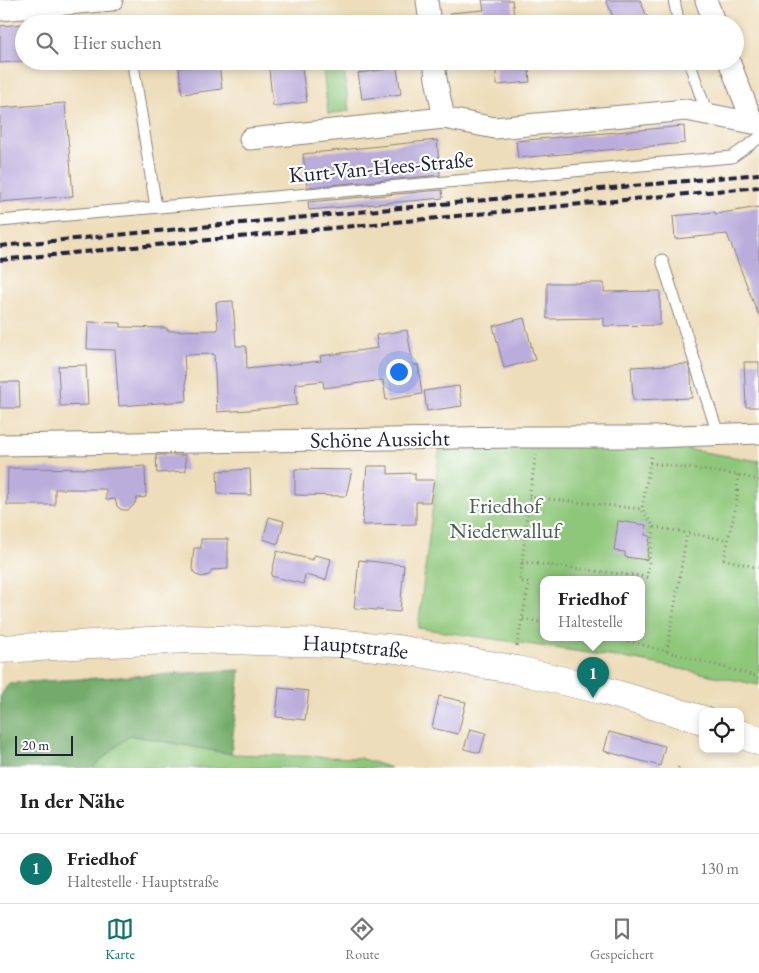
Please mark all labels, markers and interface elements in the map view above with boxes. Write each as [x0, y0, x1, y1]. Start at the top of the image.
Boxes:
search box [15, 15, 744, 70]
icon: search [33, 29, 61, 57]
text: Hier suchen [73, 30, 162, 55]
street label: Kurt-Van-Hees-Straße [288, 144, 475, 190]
your location [386, 359, 412, 385]
street label: Schöne Aussicht [310, 423, 450, 455]
park label: Friedhof Niederwalluf [450, 491, 563, 545]
popup [540, 576, 645, 641]
text: Friedhof [558, 586, 627, 611]
text: Haltestelle [558, 611, 623, 632]
street label: Hauptstraße [302, 628, 411, 665]
pin: 1 [577, 657, 609, 698]
map controls [699, 708, 744, 753]
button: locate [699, 708, 744, 753]
scale bar [15, 733, 72, 756]
text: 20 m [22, 736, 49, 754]
text: In der Nähe [20, 787, 125, 814]
text: Friedhof [67, 846, 136, 871]
text: 1 [32, 858, 40, 879]
text: 130 m [700, 858, 739, 879]
text: Haltestelle · Hauptstraße [67, 871, 219, 892]
tab: Karte [105, 915, 135, 963]
tab: Route [345, 915, 379, 963]
tab: Gespeichert [590, 915, 654, 963]

